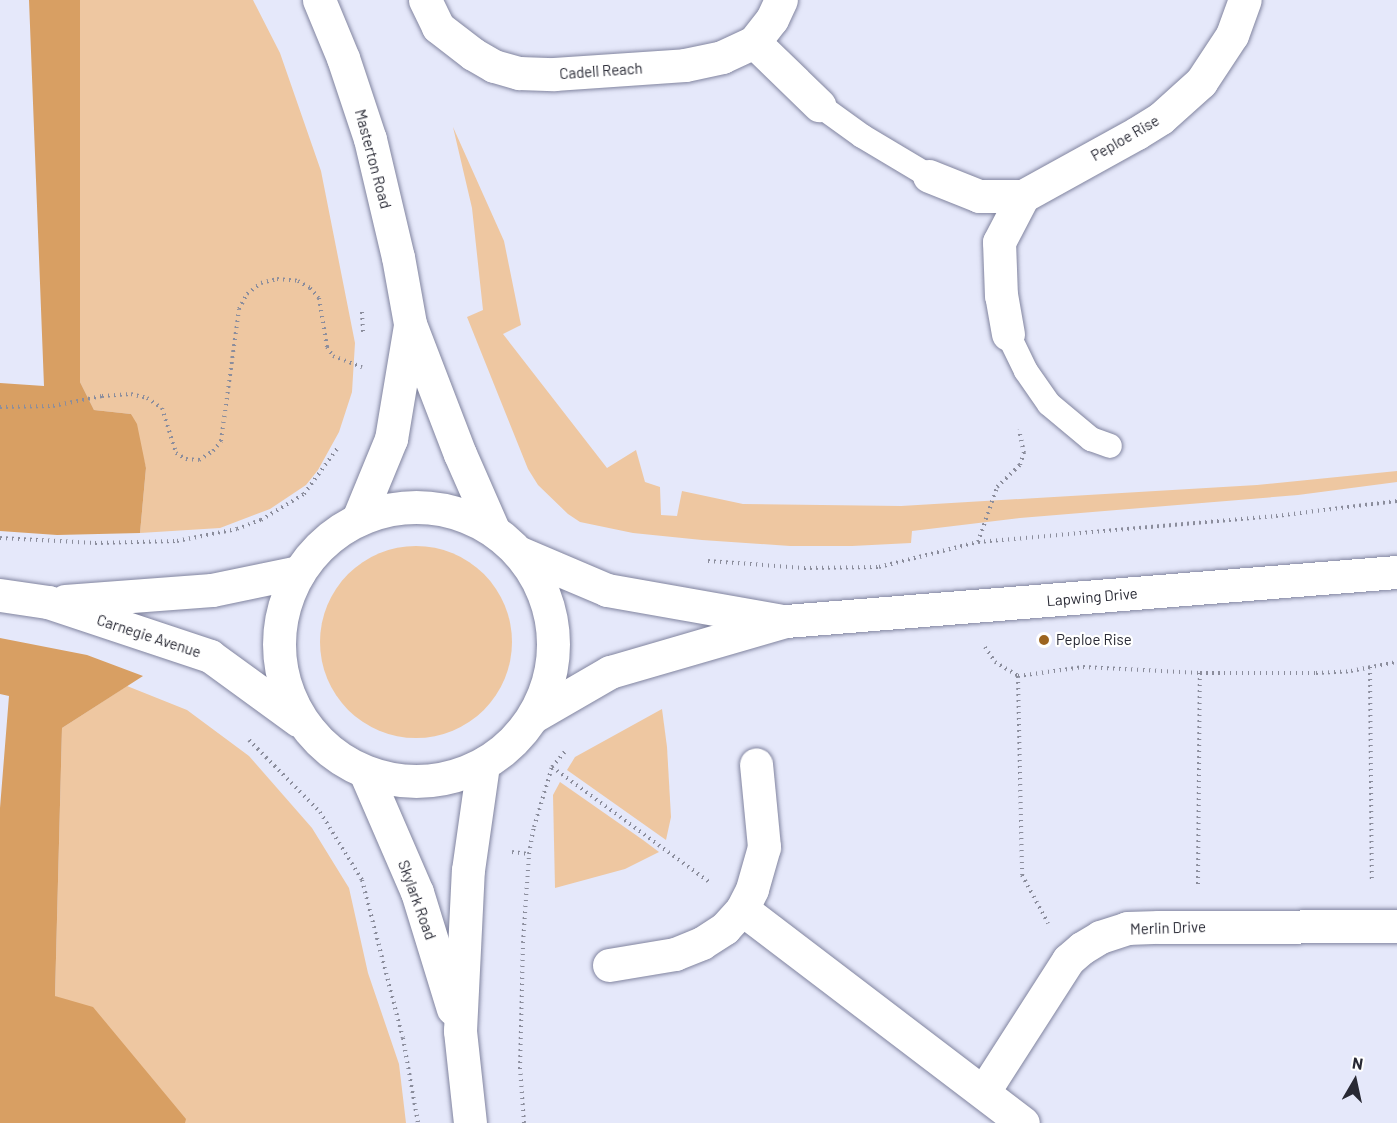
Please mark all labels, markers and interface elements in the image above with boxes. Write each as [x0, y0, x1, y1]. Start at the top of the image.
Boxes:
street label: Cadell Reach [559, 59, 643, 83]
street label: Masterton Road [351, 107, 395, 211]
street label: Peploe Rise [1088, 111, 1162, 165]
street label: Lapwing Drive [1046, 584, 1138, 610]
street label: Carnegie Avenue [95, 611, 203, 661]
place label: Peploe Rise [1056, 631, 1132, 649]
marker: Peploe Rise [1037, 633, 1051, 647]
street label: Skylark Road [394, 858, 440, 942]
street label: Merlin Drive [1130, 918, 1206, 938]
north arrow [1325, 1051, 1385, 1111]
text: N [1351, 1053, 1365, 1073]

